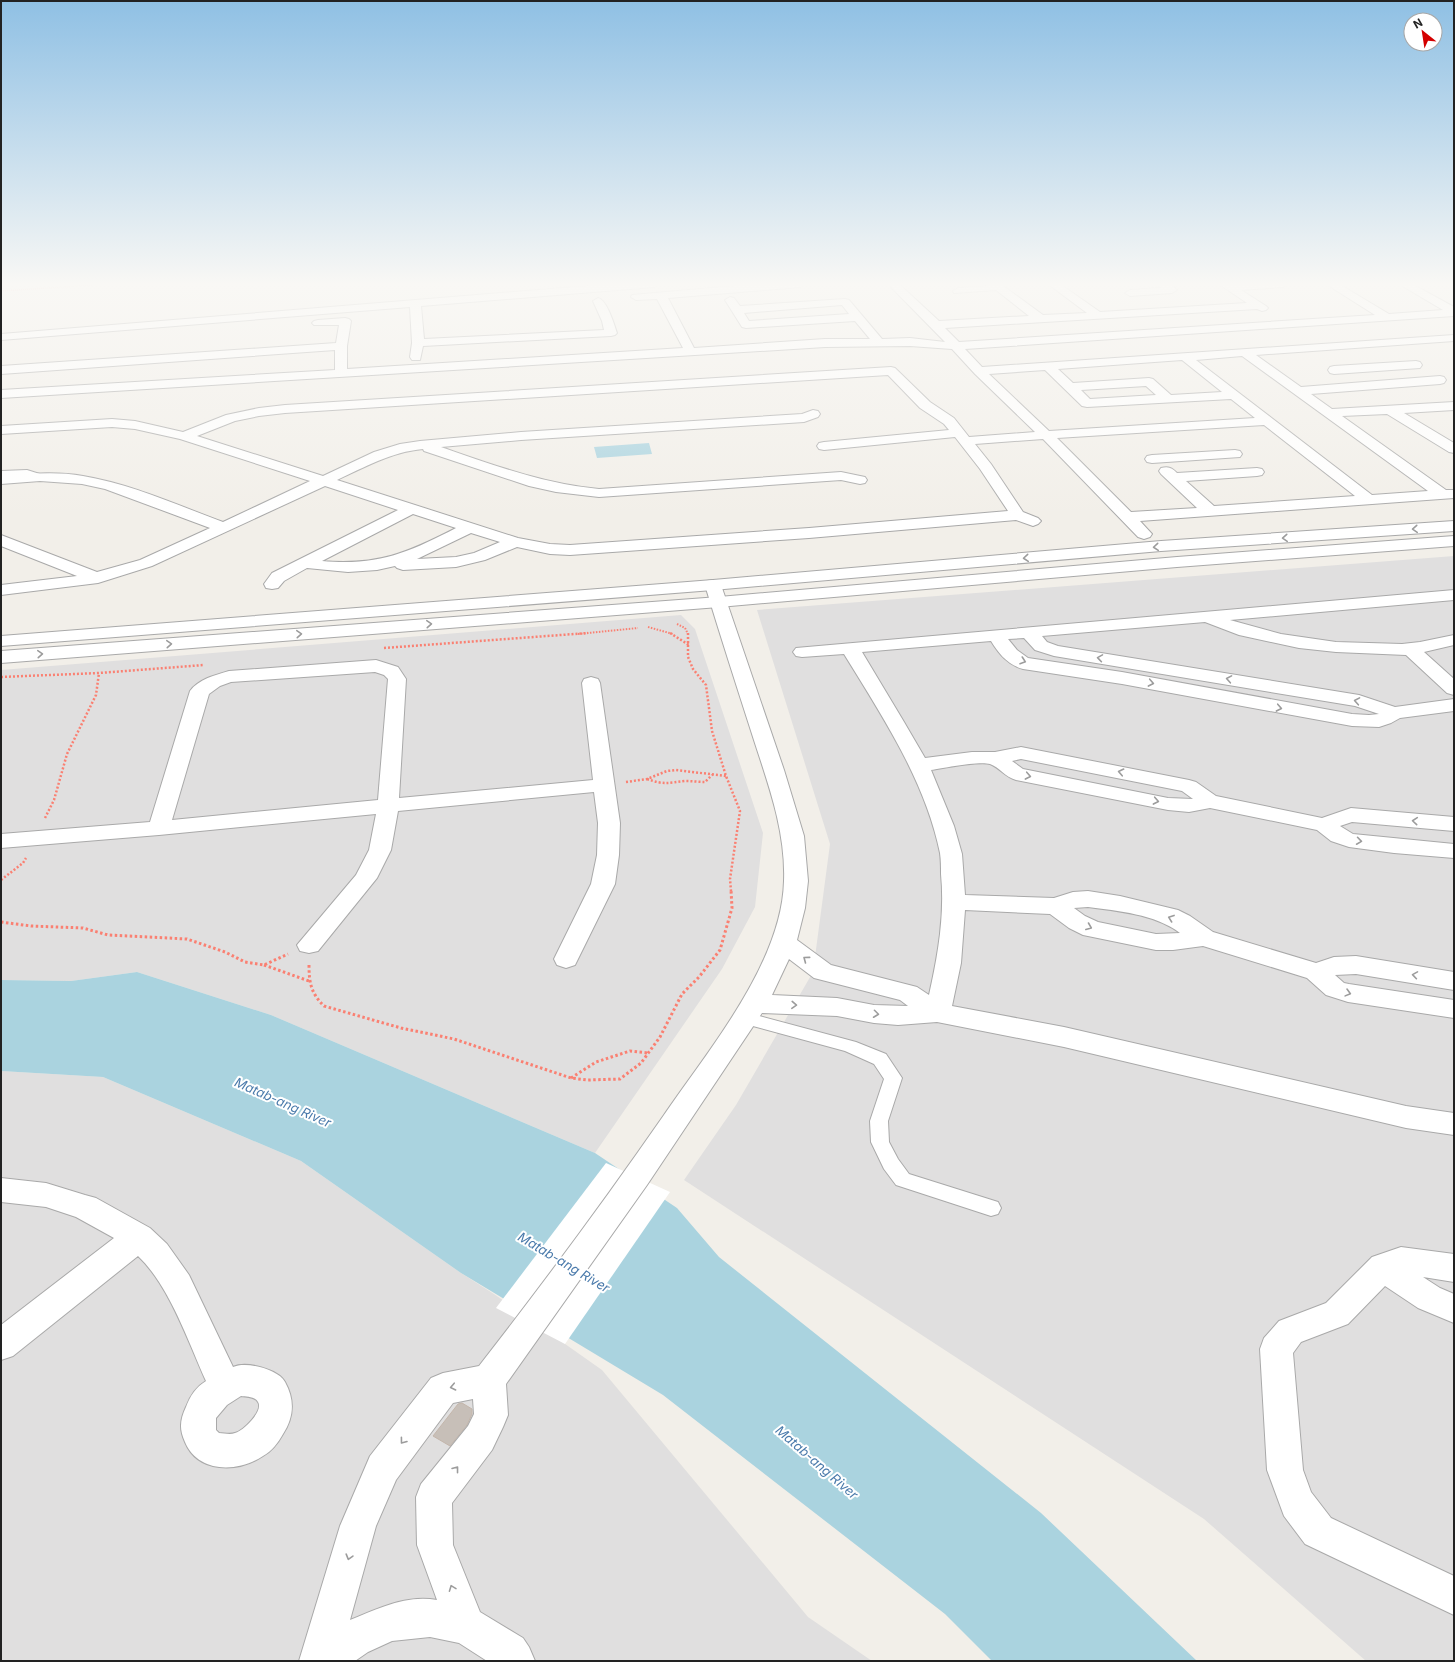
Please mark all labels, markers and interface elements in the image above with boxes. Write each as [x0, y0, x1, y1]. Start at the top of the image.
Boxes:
north arrow [1403, 12, 1443, 52]
text: N [1411, 15, 1425, 31]
one-way arrow [1412, 524, 1418, 533]
one-way arrow [1282, 533, 1288, 542]
one-way arrow [1153, 542, 1159, 551]
one-way arrow [1023, 553, 1029, 562]
one-way arrow [426, 620, 432, 629]
one-way arrow [296, 630, 302, 639]
one-way arrow [166, 640, 173, 649]
one-way arrow [37, 650, 43, 659]
one-way arrow [1097, 654, 1103, 663]
one-way arrow [1019, 657, 1026, 665]
one-way arrow [1226, 675, 1232, 684]
one-way arrow [1148, 679, 1154, 687]
one-way arrow [1354, 697, 1360, 706]
one-way arrow [1276, 703, 1282, 711]
one-way arrow [1118, 768, 1124, 776]
one-way arrow [1025, 772, 1032, 780]
one-way arrow [1153, 797, 1159, 805]
one-way arrow [1412, 817, 1418, 826]
one-way arrow [1356, 836, 1362, 845]
one-way arrow [1168, 914, 1175, 922]
one-way arrow [1085, 922, 1092, 930]
one-way arrow [804, 957, 811, 964]
one-way arrow [1412, 971, 1418, 980]
one-way arrow [1345, 988, 1351, 996]
one-way arrow [791, 1001, 797, 1009]
one-way arrow [873, 1009, 879, 1018]
water label: Matab-ang River [232, 1074, 335, 1131]
water label: Matab-ang River [515, 1228, 614, 1296]
one-way arrow [450, 1383, 456, 1391]
water label: Matab-ang River [772, 1422, 862, 1503]
one-way arrow [401, 1436, 408, 1443]
one-way arrow [451, 1467, 458, 1474]
one-way arrow [345, 1553, 354, 1560]
one-way arrow [448, 1585, 456, 1592]

